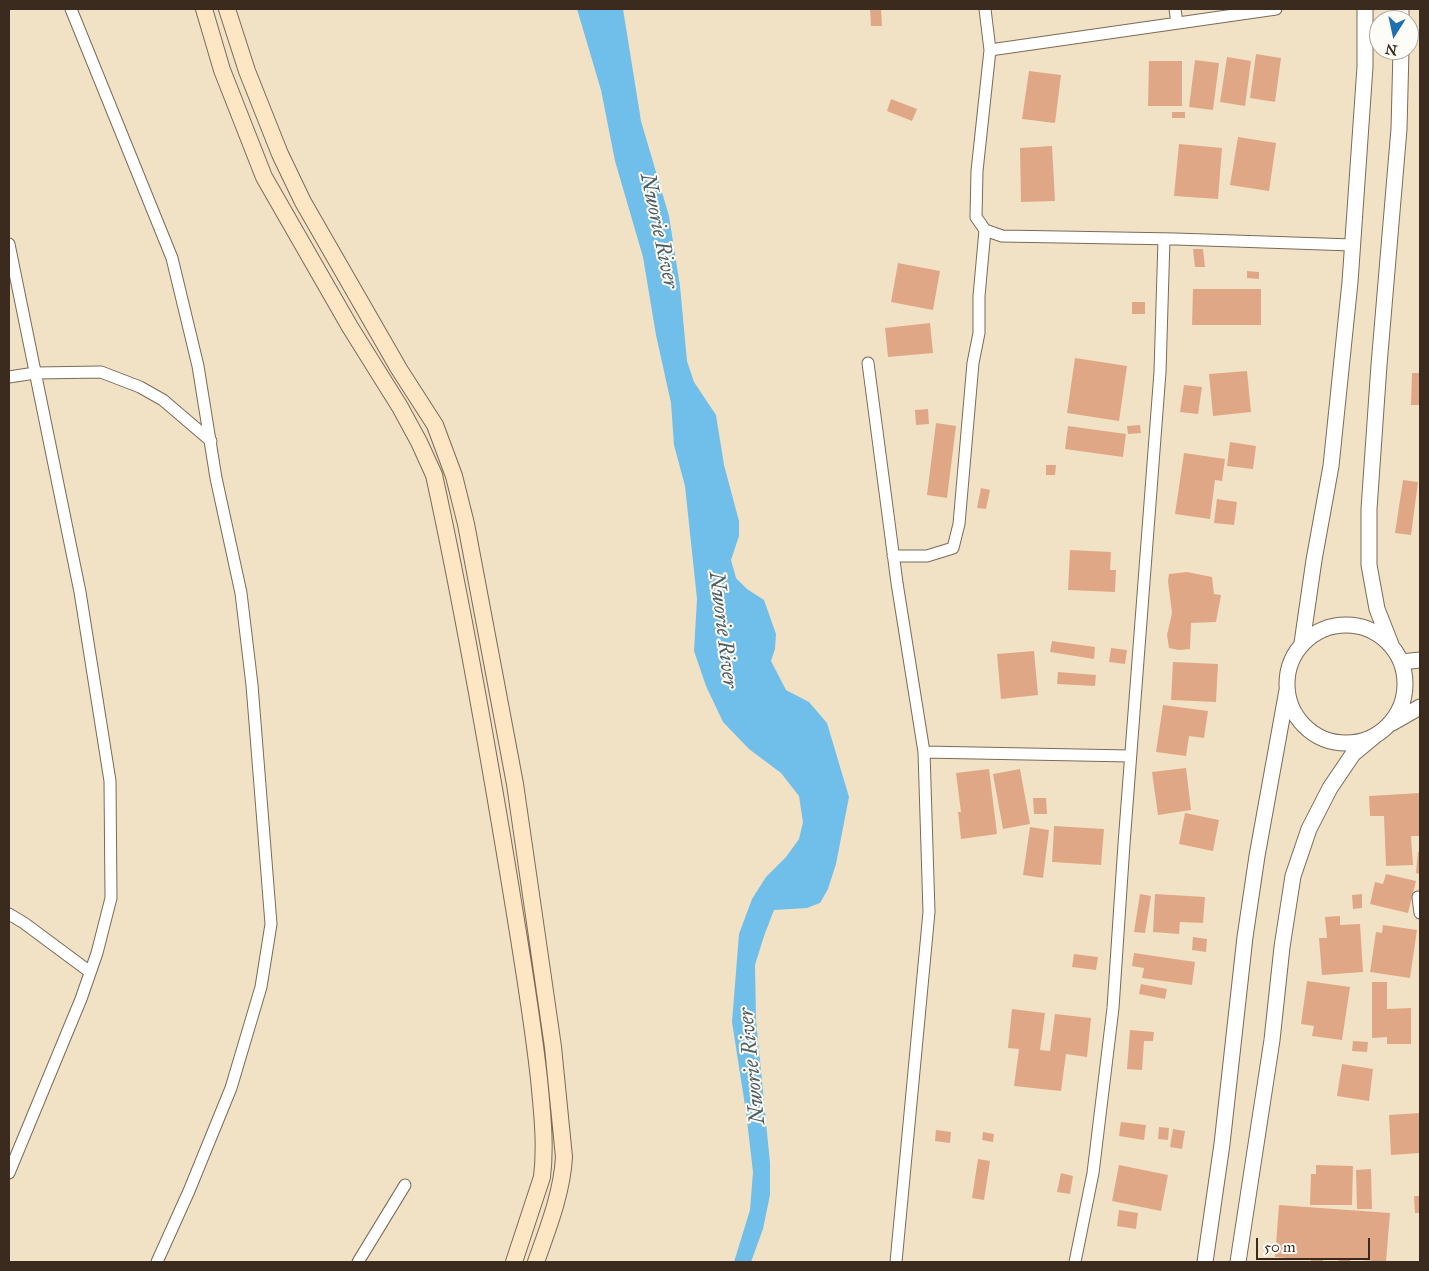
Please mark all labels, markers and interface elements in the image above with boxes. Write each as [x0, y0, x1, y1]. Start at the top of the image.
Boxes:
north arrow [1369, 10, 1419, 60]
text: N [1384, 40, 1399, 59]
water label: Nworie River [634, 171, 682, 291]
water label: Nworie River [702, 570, 742, 690]
water label: Nworie River [734, 1006, 772, 1126]
scale bar [1259, 1228, 1373, 1260]
text: 50 m [1264, 1238, 1296, 1256]

